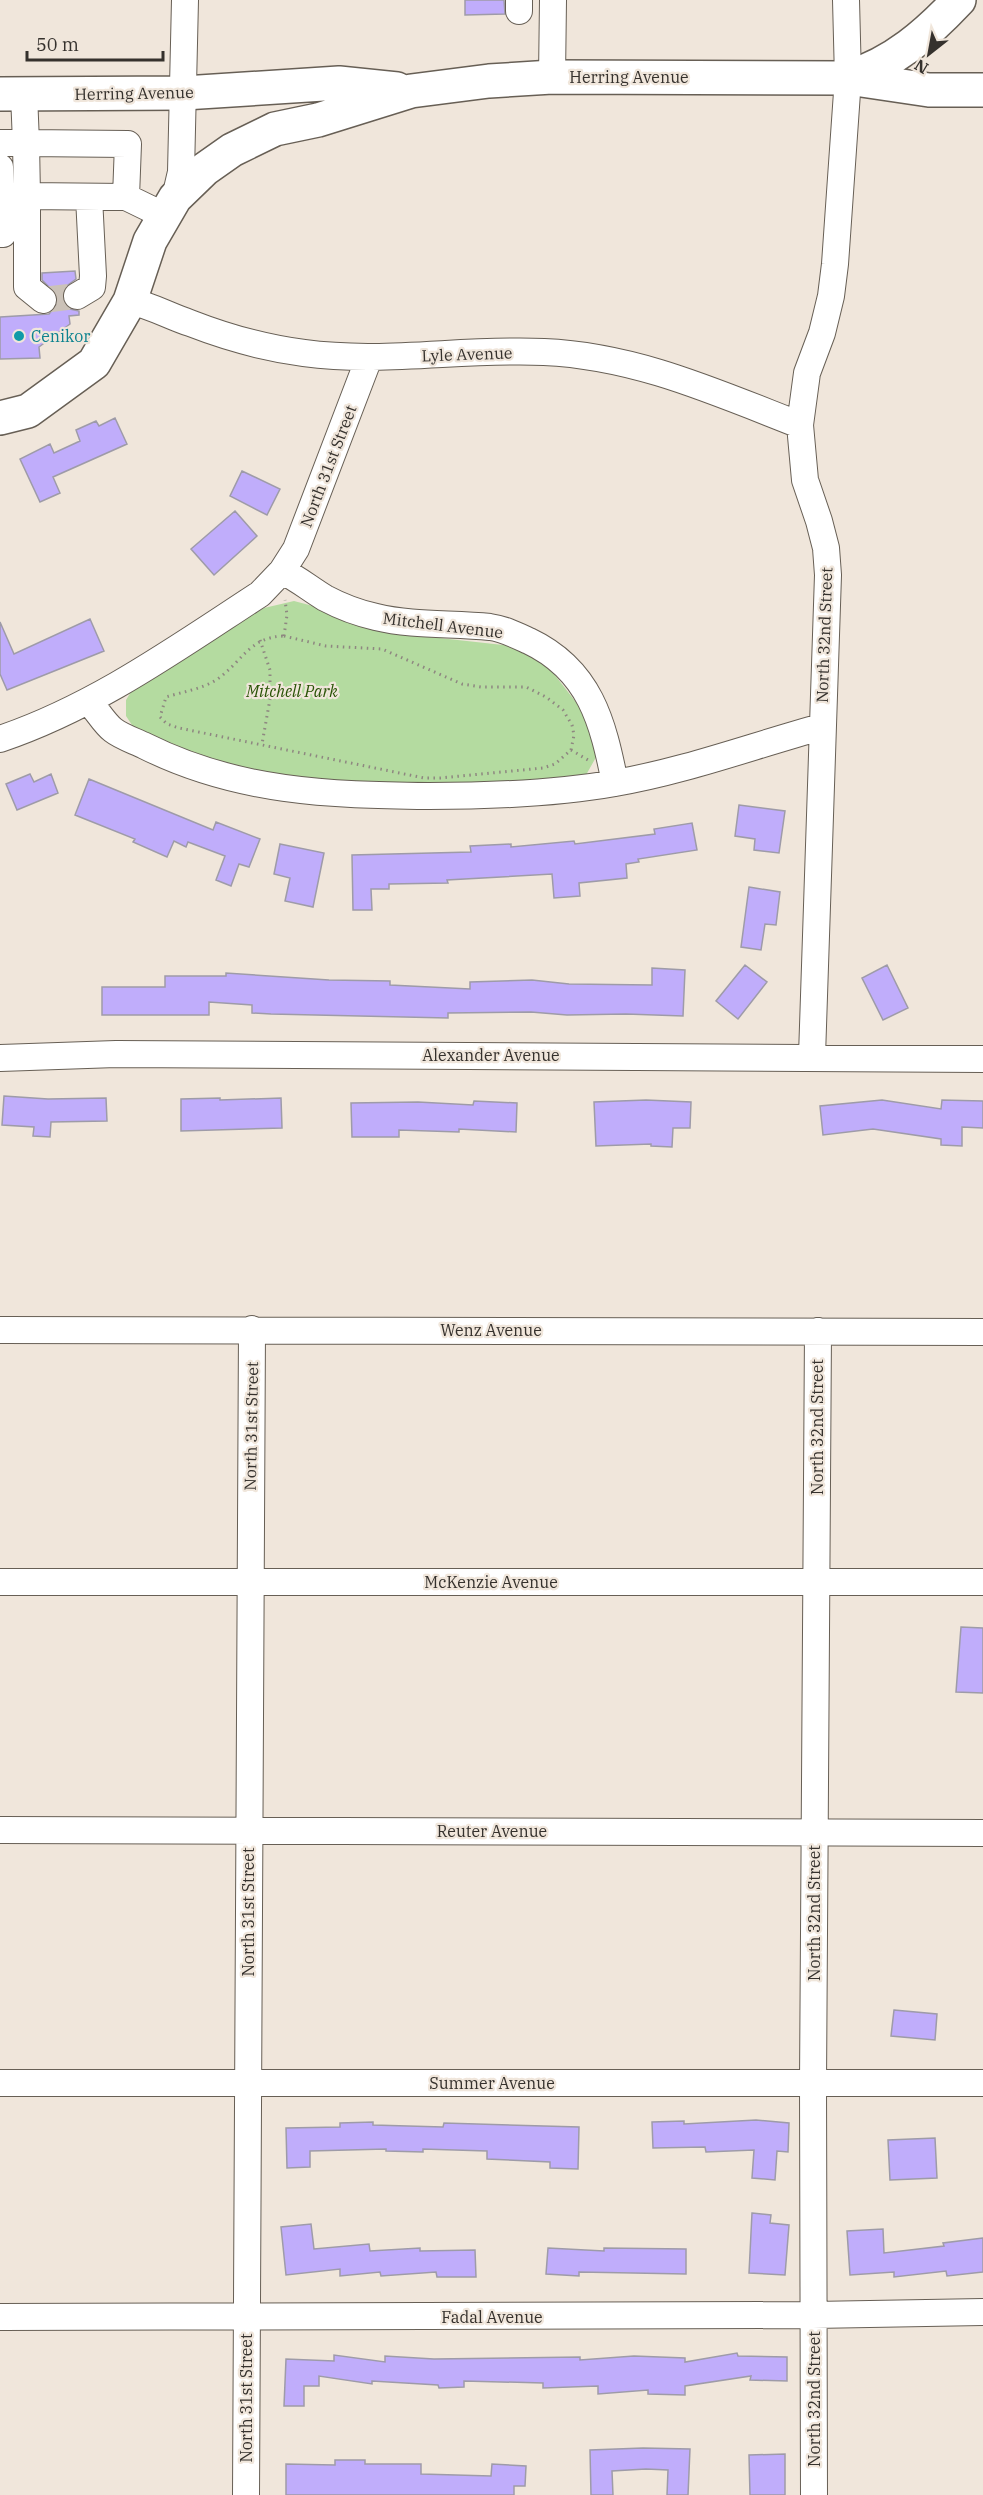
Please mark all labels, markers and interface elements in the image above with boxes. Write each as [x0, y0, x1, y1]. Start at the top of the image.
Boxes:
scale bar [27, 24, 164, 62]
north arrow [899, 24, 959, 84]
text: 50 m [36, 33, 79, 56]
text: N [911, 55, 932, 79]
street label: Herring Avenue [569, 67, 689, 87]
street label: Herring Avenue [74, 82, 194, 104]
place label: Cenikor [31, 326, 90, 346]
marker: Cenikor [12, 329, 26, 343]
street label: Lyle Avenue [421, 342, 513, 366]
street label: North 31st Street [296, 402, 361, 530]
street label: North 32nd Street [812, 566, 836, 703]
street label: Mitchell Avenue [382, 608, 504, 642]
park label: Mitchell Park [245, 681, 338, 701]
street label: Alexander Avenue [422, 1045, 560, 1065]
street label: Wenz Avenue [440, 1320, 542, 1340]
street label: North 32nd Street [807, 1359, 827, 1495]
street label: North 31st Street [240, 1361, 262, 1491]
street label: McKenzie Avenue [424, 1572, 558, 1592]
street label: Reuter Avenue [437, 1821, 547, 1841]
street label: North 32nd Street [804, 1845, 824, 1981]
street label: North 31st Street [238, 1847, 258, 1977]
street label: Summer Avenue [429, 2073, 555, 2093]
street label: Fadal Avenue [441, 2307, 543, 2327]
street label: North 32nd Street [804, 2331, 824, 2467]
street label: North 31st Street [236, 2333, 256, 2463]

